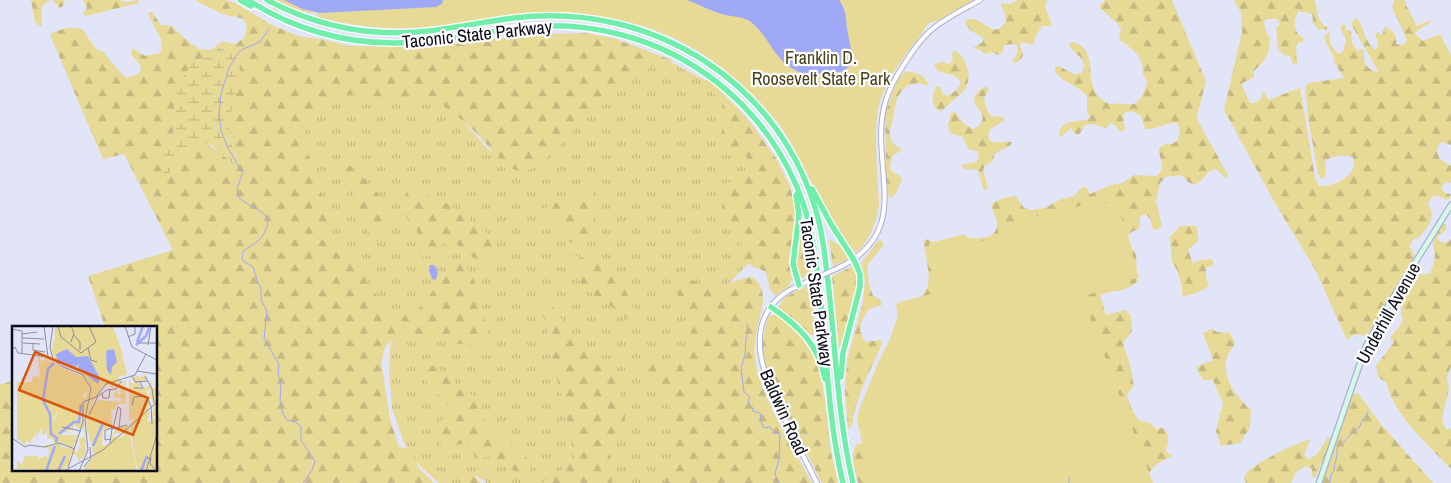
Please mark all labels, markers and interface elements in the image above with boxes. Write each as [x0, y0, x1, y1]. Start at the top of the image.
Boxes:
street label: Taconic State Parkway [401, 14, 554, 54]
park label: Franklin D. Roosevelt State Park [752, 45, 891, 91]
street label: Taconic State Parkway [794, 216, 840, 369]
street label: Underhill Avenue [1350, 258, 1426, 368]
inset map [12, 326, 158, 470]
street label: Baldwin Road [754, 365, 814, 459]

